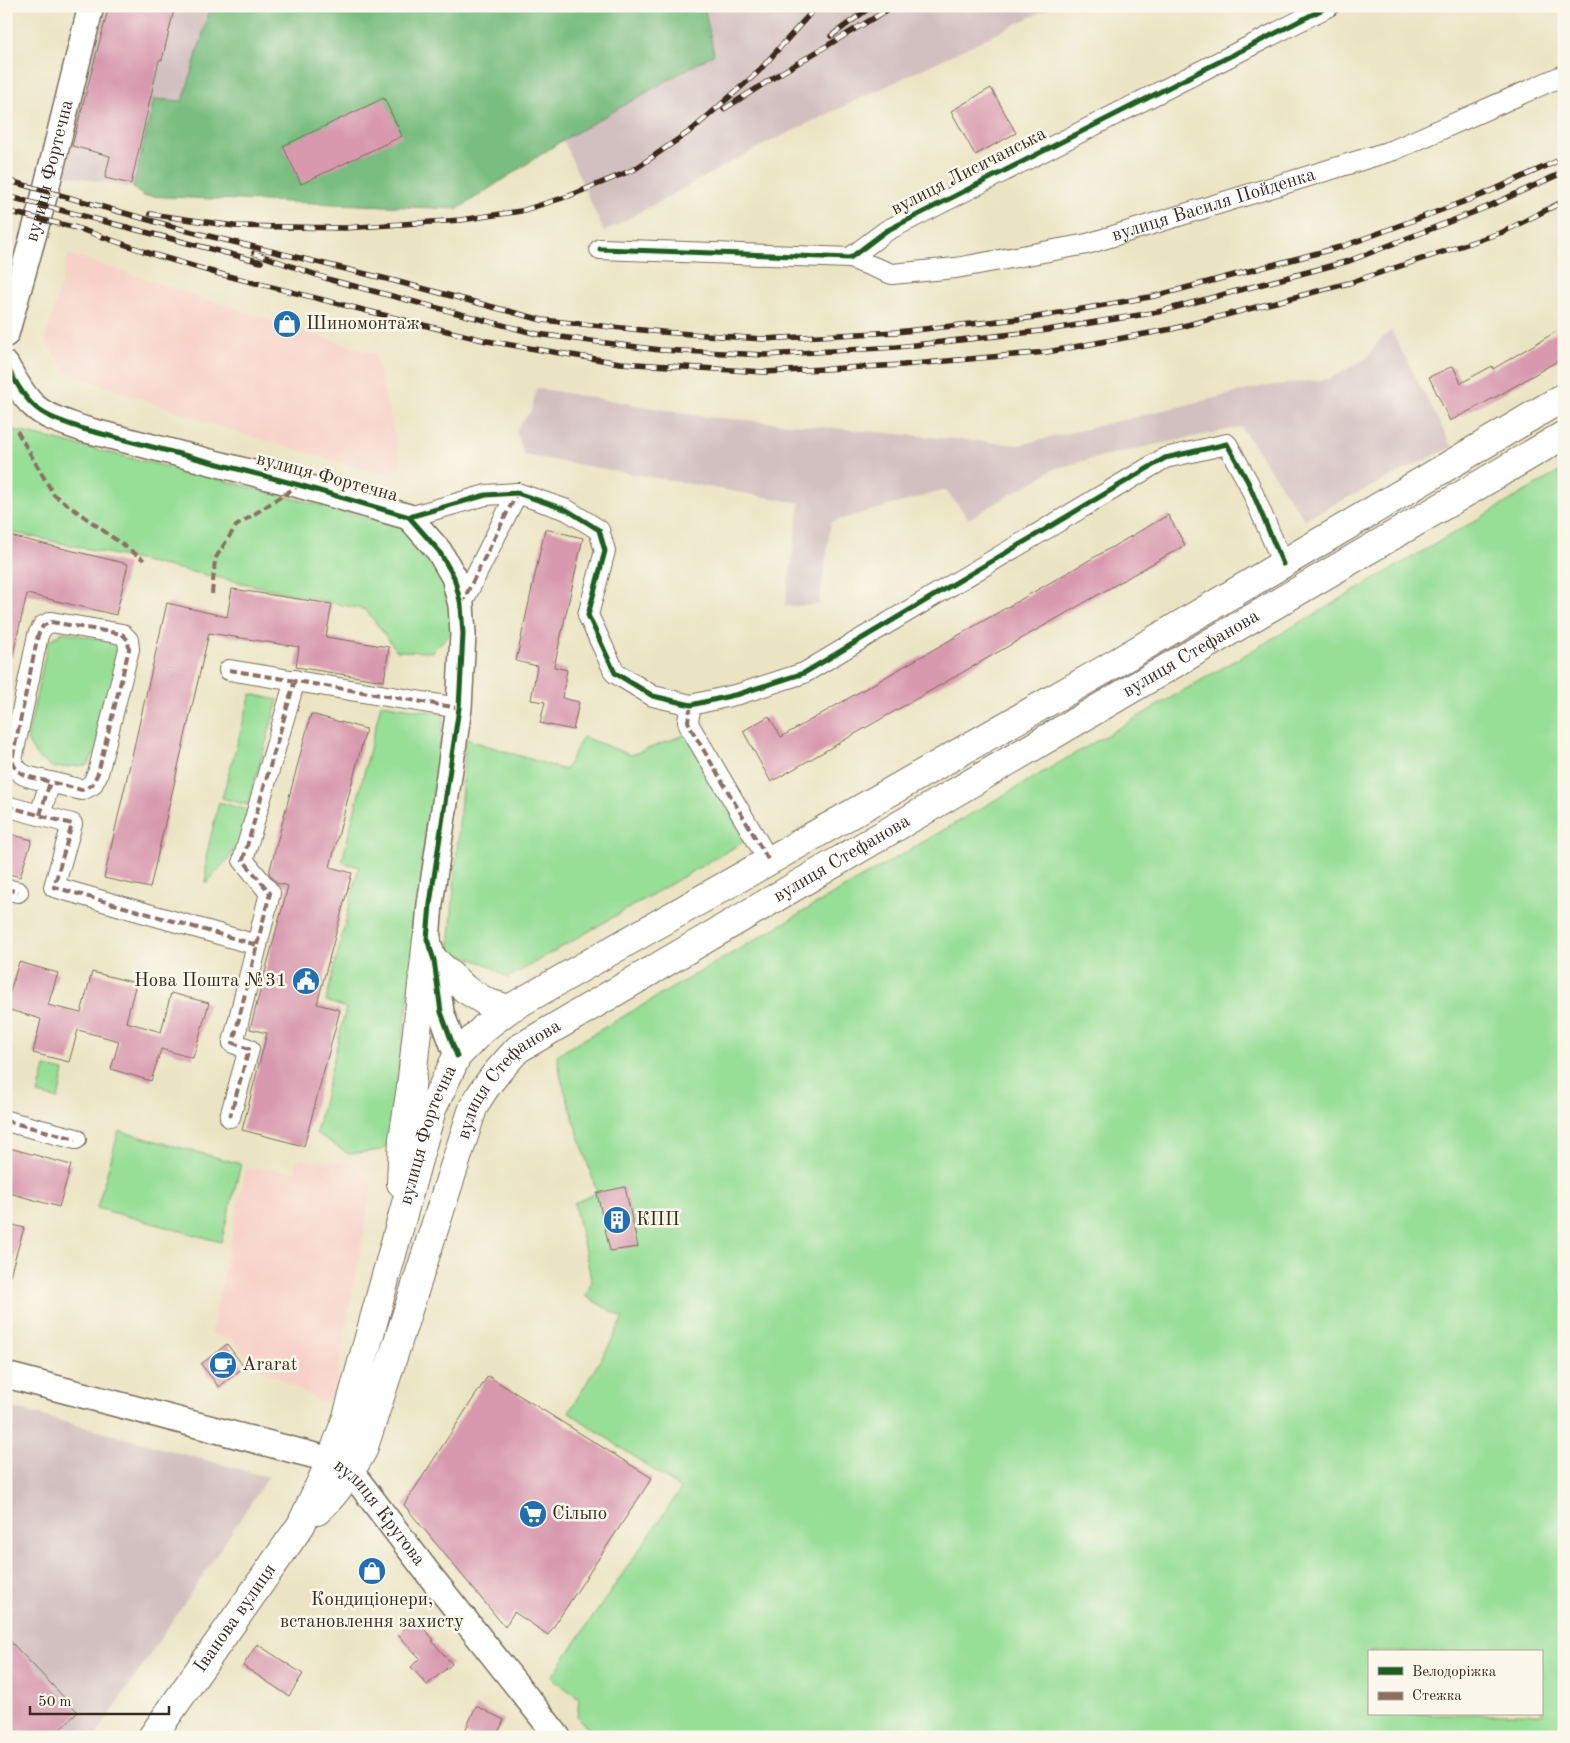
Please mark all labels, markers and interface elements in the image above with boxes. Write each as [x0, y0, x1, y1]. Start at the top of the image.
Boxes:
street label: вулиця Фортечна [23, 97, 77, 244]
street label: вулиця Лисичанська [888, 124, 1050, 219]
street label: вулиця Василя Пойденка [1110, 165, 1318, 245]
shop icon: Шиномонтаж [272, 309, 302, 339]
place label: Шиномонтаж [306, 315, 420, 334]
street label: вулиця Фортечна [254, 450, 400, 506]
street label: вулиця Стефанова [1120, 606, 1263, 701]
street label: вулиця Стефанова [771, 811, 914, 906]
public building icon: Нова Пошта №31 [291, 966, 321, 996]
place label: Нова Пошта №31 [134, 972, 287, 991]
street label: вулиця Стефанова [454, 1016, 565, 1142]
street label: вулиця Фортечна [396, 1062, 461, 1207]
building icon: КПП [602, 1205, 632, 1235]
place label: КПП [636, 1211, 680, 1230]
cafe icon: Ararat [208, 1350, 238, 1380]
place label: Ararat [242, 1356, 298, 1375]
street label: вулиця Кругова [330, 1456, 429, 1570]
supermarket icon: Сільпо [518, 1499, 548, 1529]
place label: Сільпо [552, 1505, 607, 1524]
shop icon: Кондиціонери, встановлення захисту [357, 1556, 387, 1586]
street label: Іванова вулиця [191, 1560, 280, 1676]
place label: Кондиціонери, встановлення захисту [280, 1591, 464, 1632]
legend [1368, 1650, 1542, 1716]
text: Велодоріжка [1412, 1665, 1497, 1680]
scale bar [30, 1683, 169, 1715]
text: Стежка [1412, 1689, 1462, 1704]
text: 50 m [38, 1695, 72, 1710]

